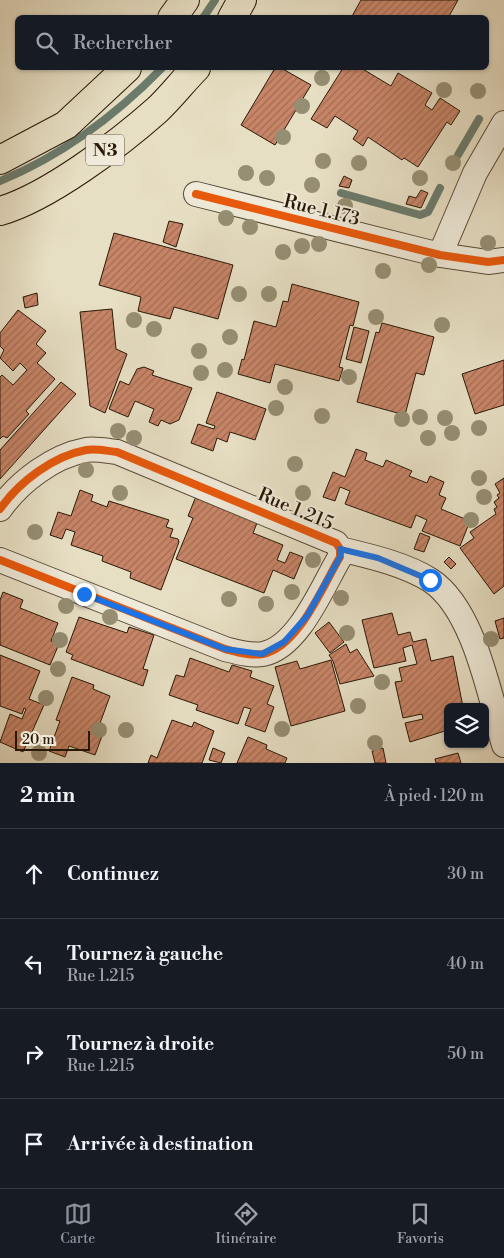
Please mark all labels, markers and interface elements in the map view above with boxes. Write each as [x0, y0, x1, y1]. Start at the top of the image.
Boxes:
search box [15, 15, 489, 70]
icon: search [33, 29, 61, 57]
text: Rechercher [73, 31, 172, 55]
road number: N3 [86, 134, 124, 166]
street label: Rue 1.173 [281, 189, 362, 231]
street label: Rue 1.215 [254, 482, 337, 536]
route start [419, 569, 442, 592]
route end [73, 583, 96, 606]
map controls [444, 703, 489, 748]
button: layers [444, 703, 489, 748]
scale bar [15, 728, 90, 751]
text: 20 m [22, 731, 54, 749]
text: 2 min [20, 783, 75, 809]
text: À pied · 120 m [385, 786, 484, 806]
icon: ahead [20, 860, 48, 888]
text: Continuez [67, 862, 159, 886]
text: 30 m [447, 864, 484, 884]
text: Tournez à gauche [67, 942, 223, 966]
icon: left [20, 950, 48, 978]
text: 40 m [447, 954, 484, 974]
text: Rue 1.215 [67, 966, 134, 986]
text: Tournez à droite [67, 1032, 214, 1056]
icon: right [20, 1040, 48, 1068]
text: 50 m [447, 1044, 484, 1064]
text: Rue 1.215 [67, 1056, 134, 1076]
icon: arrive [20, 1130, 48, 1158]
text: Arrivée à destination [67, 1132, 253, 1156]
tab: Carte [60, 1200, 95, 1248]
tab: Itinéraire [216, 1200, 277, 1248]
tab: Favoris [397, 1200, 444, 1248]

